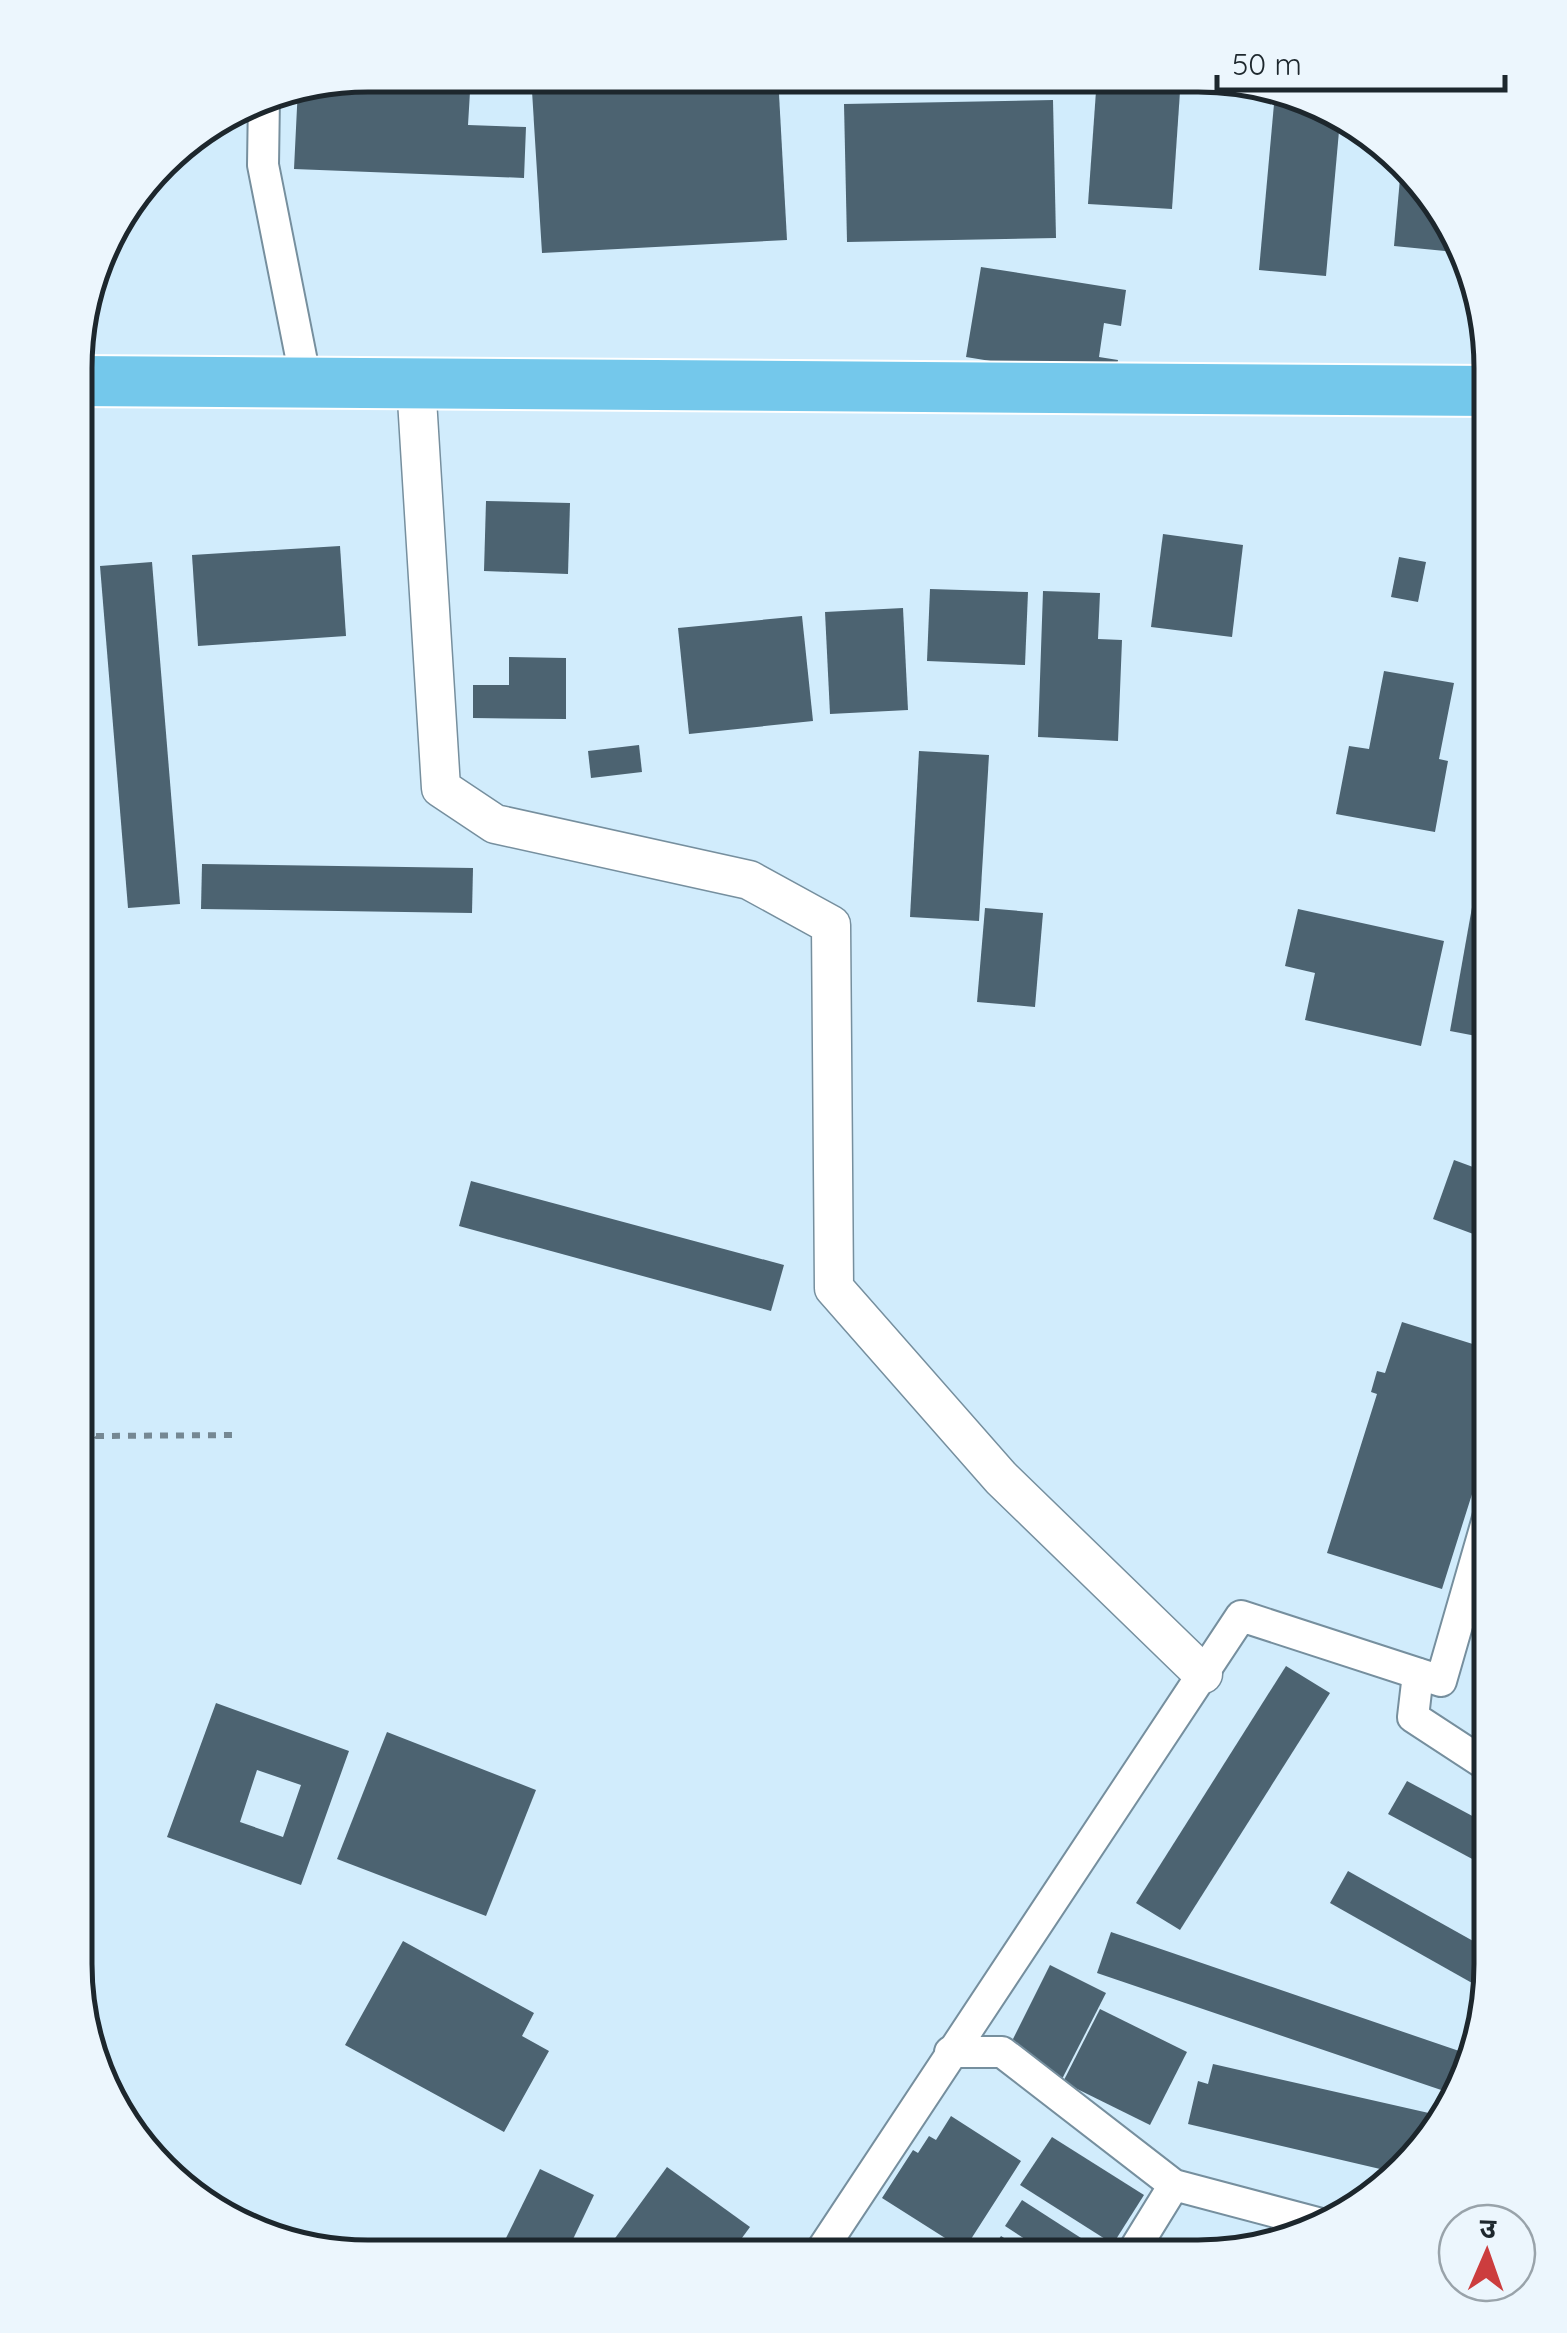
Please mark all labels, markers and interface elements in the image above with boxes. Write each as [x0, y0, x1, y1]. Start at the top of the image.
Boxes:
scale bar [1217, 30, 1504, 92]
text: 50 m [1232, 45, 1302, 83]
north arrow [1437, 2203, 1537, 2303]
text: उ [1479, 2210, 1497, 2245]

